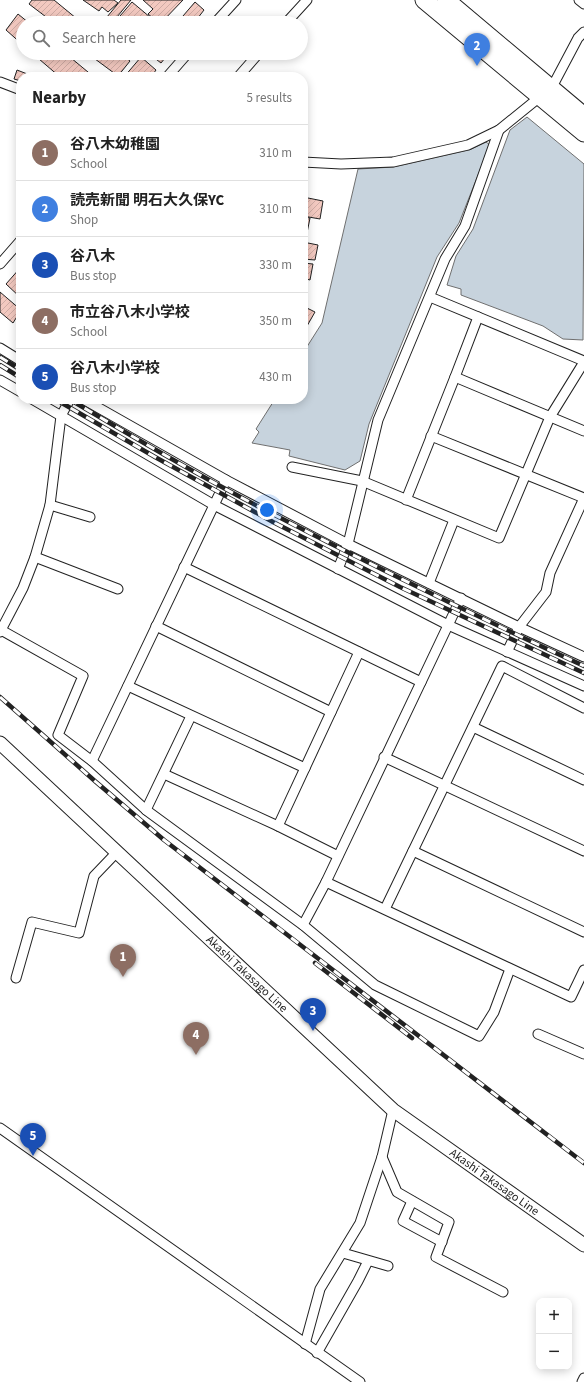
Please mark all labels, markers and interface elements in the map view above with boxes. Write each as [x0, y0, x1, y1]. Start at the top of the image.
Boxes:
search box [16, 16, 308, 60]
icon: search [30, 27, 52, 49]
text: Search here [62, 28, 136, 49]
pin: 2 [464, 33, 490, 66]
text: Nearby [32, 86, 86, 110]
text: 5 results [247, 89, 292, 107]
text: 谷八木幼稚園 [70, 134, 160, 155]
text: 1 [42, 144, 48, 162]
text: 310 m [259, 144, 292, 162]
text: School [70, 155, 107, 173]
text: 読売新聞 明石大久保YC [70, 190, 224, 211]
text: 2 [42, 200, 48, 218]
text: 310 m [259, 200, 292, 218]
text: Shop [70, 211, 98, 229]
text: 谷八木 [70, 246, 115, 267]
text: 3 [42, 256, 48, 274]
text: 330 m [259, 256, 292, 274]
text: Bus stop [70, 267, 116, 285]
text: 市立谷八木小学校 [70, 302, 190, 323]
text: 4 [42, 312, 48, 330]
text: 350 m [259, 312, 292, 330]
text: School [70, 323, 107, 341]
text: 谷八木小学校 [70, 358, 160, 379]
text: 5 [42, 368, 48, 386]
text: 430 m [259, 368, 292, 386]
text: Bus stop [70, 379, 116, 397]
your location [257, 500, 277, 520]
street label: Akashi Takasago Line [202, 931, 292, 1016]
pin: 1 [110, 944, 136, 977]
pin: 3 [300, 998, 326, 1031]
pin: 4 [183, 1022, 209, 1055]
pin: 5 [20, 1123, 46, 1156]
street label: Akashi Takasago Line [446, 1144, 543, 1219]
map controls [536, 1298, 572, 1370]
button: + [536, 1298, 572, 1334]
button: − [536, 1334, 572, 1370]

